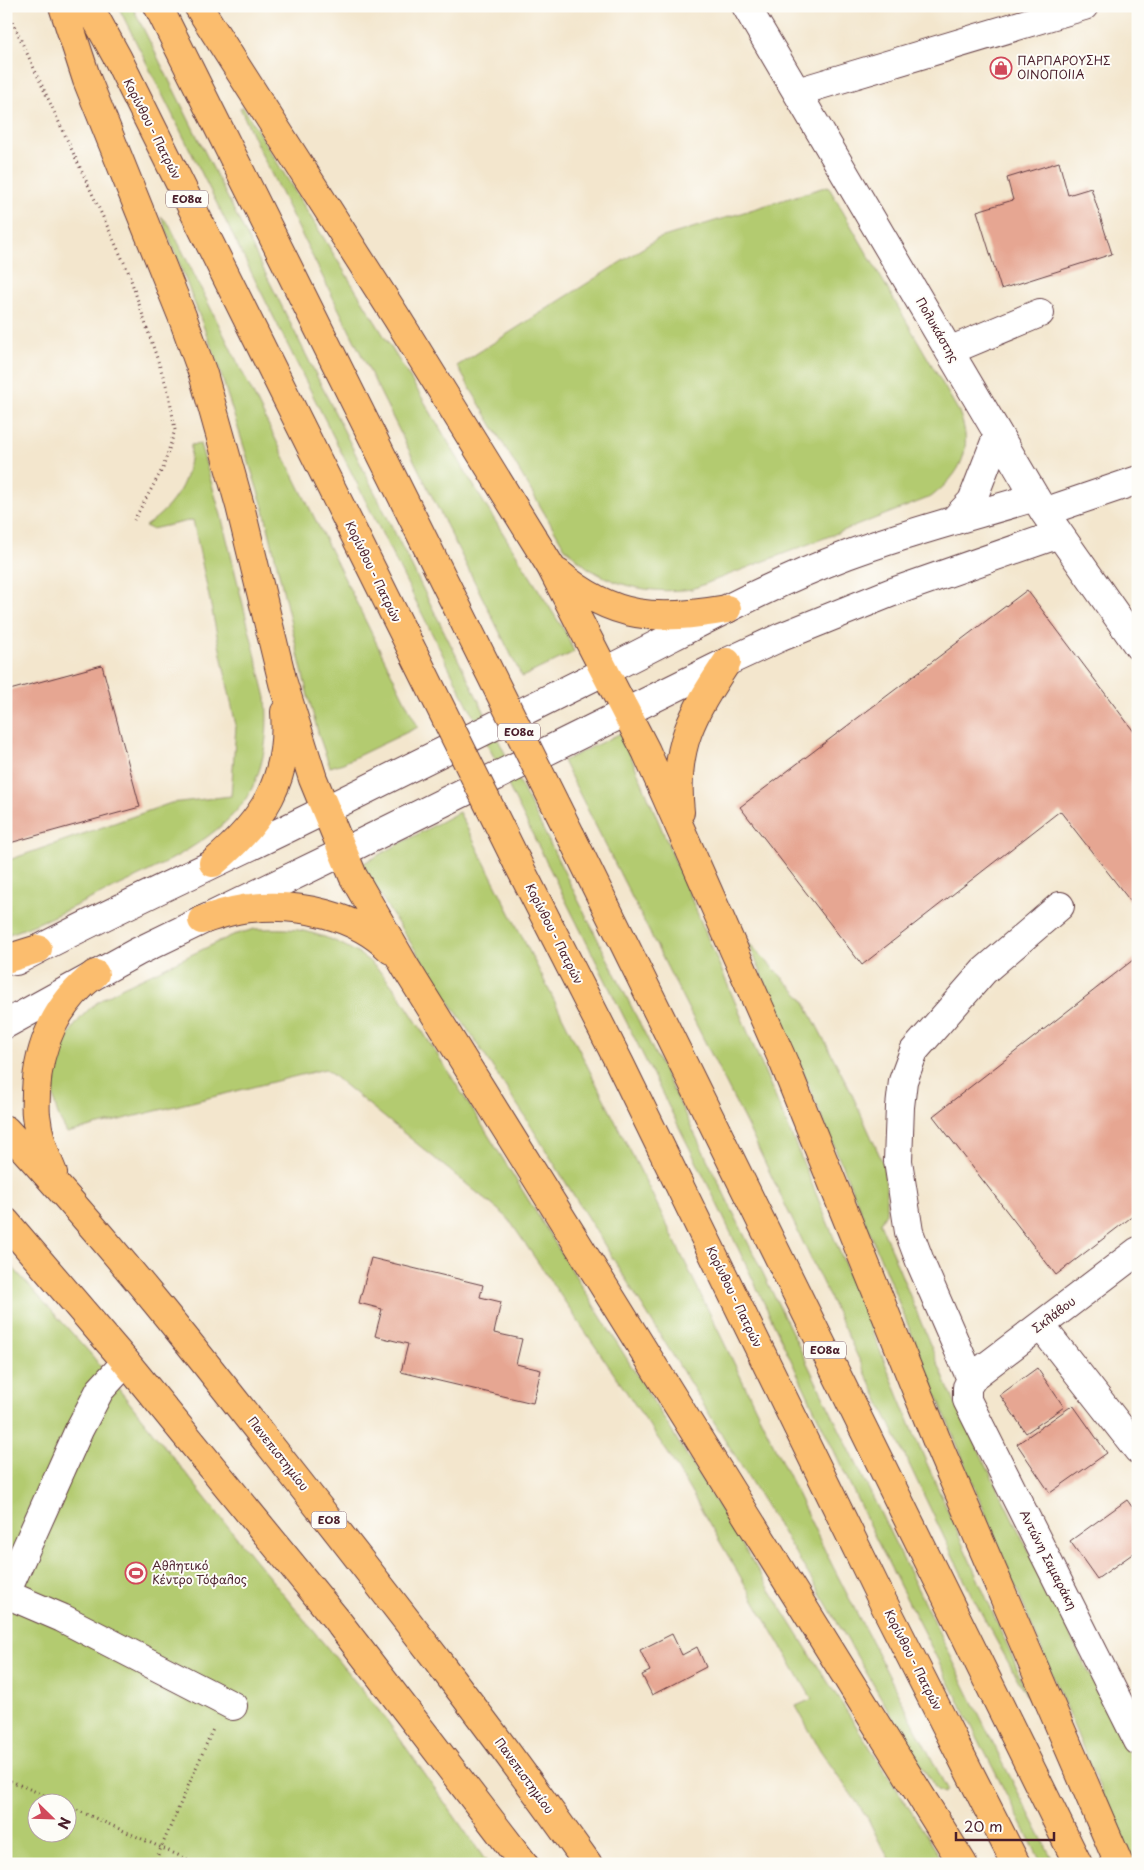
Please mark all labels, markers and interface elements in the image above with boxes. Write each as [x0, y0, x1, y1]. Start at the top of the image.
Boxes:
place label: ΠΑΡΠΑΡΟΥΣΗΣ ΟΙΝΟΠΟΙΙΑ [1017, 51, 1111, 83]
shop icon: ΠΑΡΠΑΡΟΥΣΗΣ ΟΙΝΟΠΟΙΙΑ [989, 56, 1013, 80]
street label: Κορίνθου - Πατρών [120, 75, 186, 182]
road number: ΕΟ8α [166, 190, 208, 208]
street label: Πολυκάστης [912, 294, 964, 365]
street label: Κορίνθου - Πατρών [341, 518, 406, 625]
road number: ΕΟ8α [498, 724, 540, 740]
street label: Κορίνθου - Πατρών [522, 880, 588, 987]
street label: Κορίνθου - Πατρών [702, 1243, 767, 1350]
street label: Σκλάβου [1028, 1292, 1079, 1337]
road number: ΕΟ8α [804, 1342, 846, 1358]
street label: Πανεπιστημίου [244, 1412, 314, 1494]
street label: Αντώνη Σαμαράκη [1016, 1506, 1082, 1613]
road number: ΕΟ8 [312, 1512, 346, 1528]
place label: Αθλητικό Κέντρο Τόφαλος [152, 1556, 247, 1588]
sports icon: Αθλητικό Κέντρο Τόφαλος [124, 1561, 148, 1585]
street label: Κορίνθου - Πατρών [881, 1606, 947, 1713]
street label: Πανεπιστημίου [491, 1734, 559, 1817]
north arrow [28, 1792, 78, 1842]
scale bar [956, 1810, 1054, 1842]
text: N [53, 1814, 76, 1832]
text: 20 m [964, 1814, 1003, 1837]

